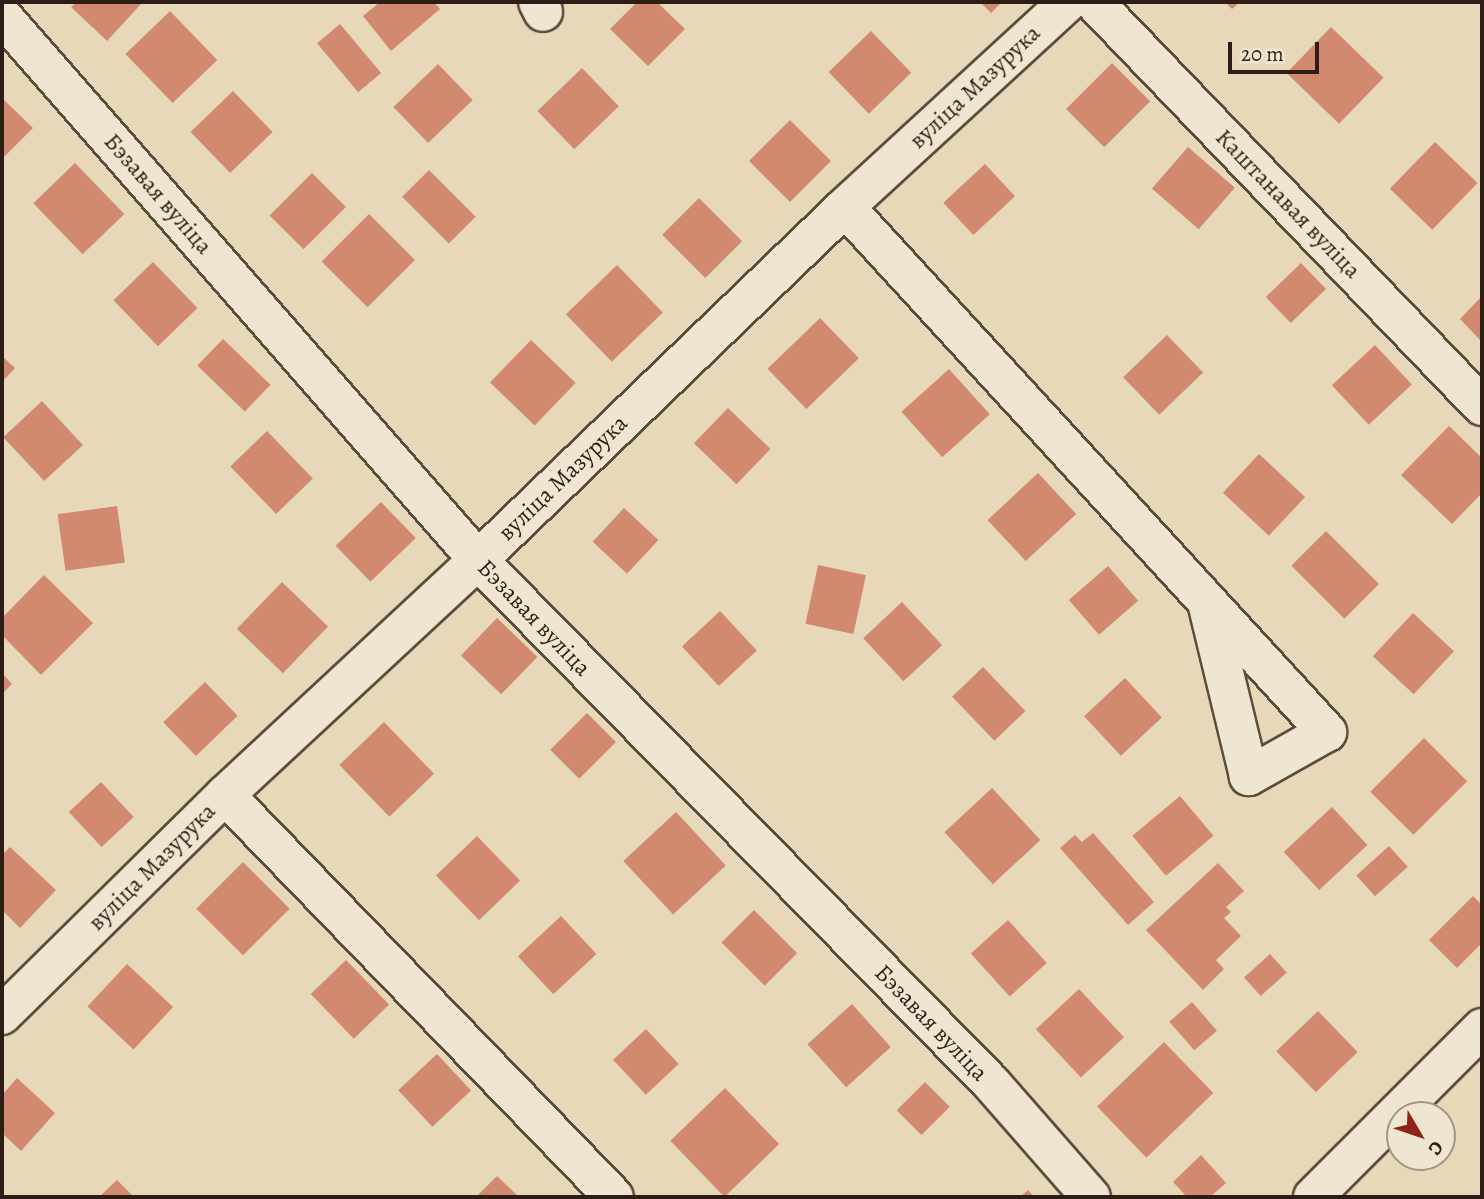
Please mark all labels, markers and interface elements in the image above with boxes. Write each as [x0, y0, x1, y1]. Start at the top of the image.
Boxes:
street label: вуліца Мазурука [904, 19, 1046, 155]
scale bar [1232, 28, 1323, 72]
text: 20 m [1241, 40, 1284, 68]
street label: Каштанавая вуліца [1209, 123, 1367, 285]
street label: Бэзавая вуліца [98, 128, 218, 260]
street label: вуліца Мазурука [492, 409, 634, 547]
street label: Бэзавая вуліца [471, 554, 597, 682]
street label: вуліца Мазурука [82, 797, 222, 937]
street label: Бэзавая вуліца [868, 959, 994, 1087]
north arrow [1386, 1101, 1456, 1171]
text: С [1422, 1135, 1450, 1161]

